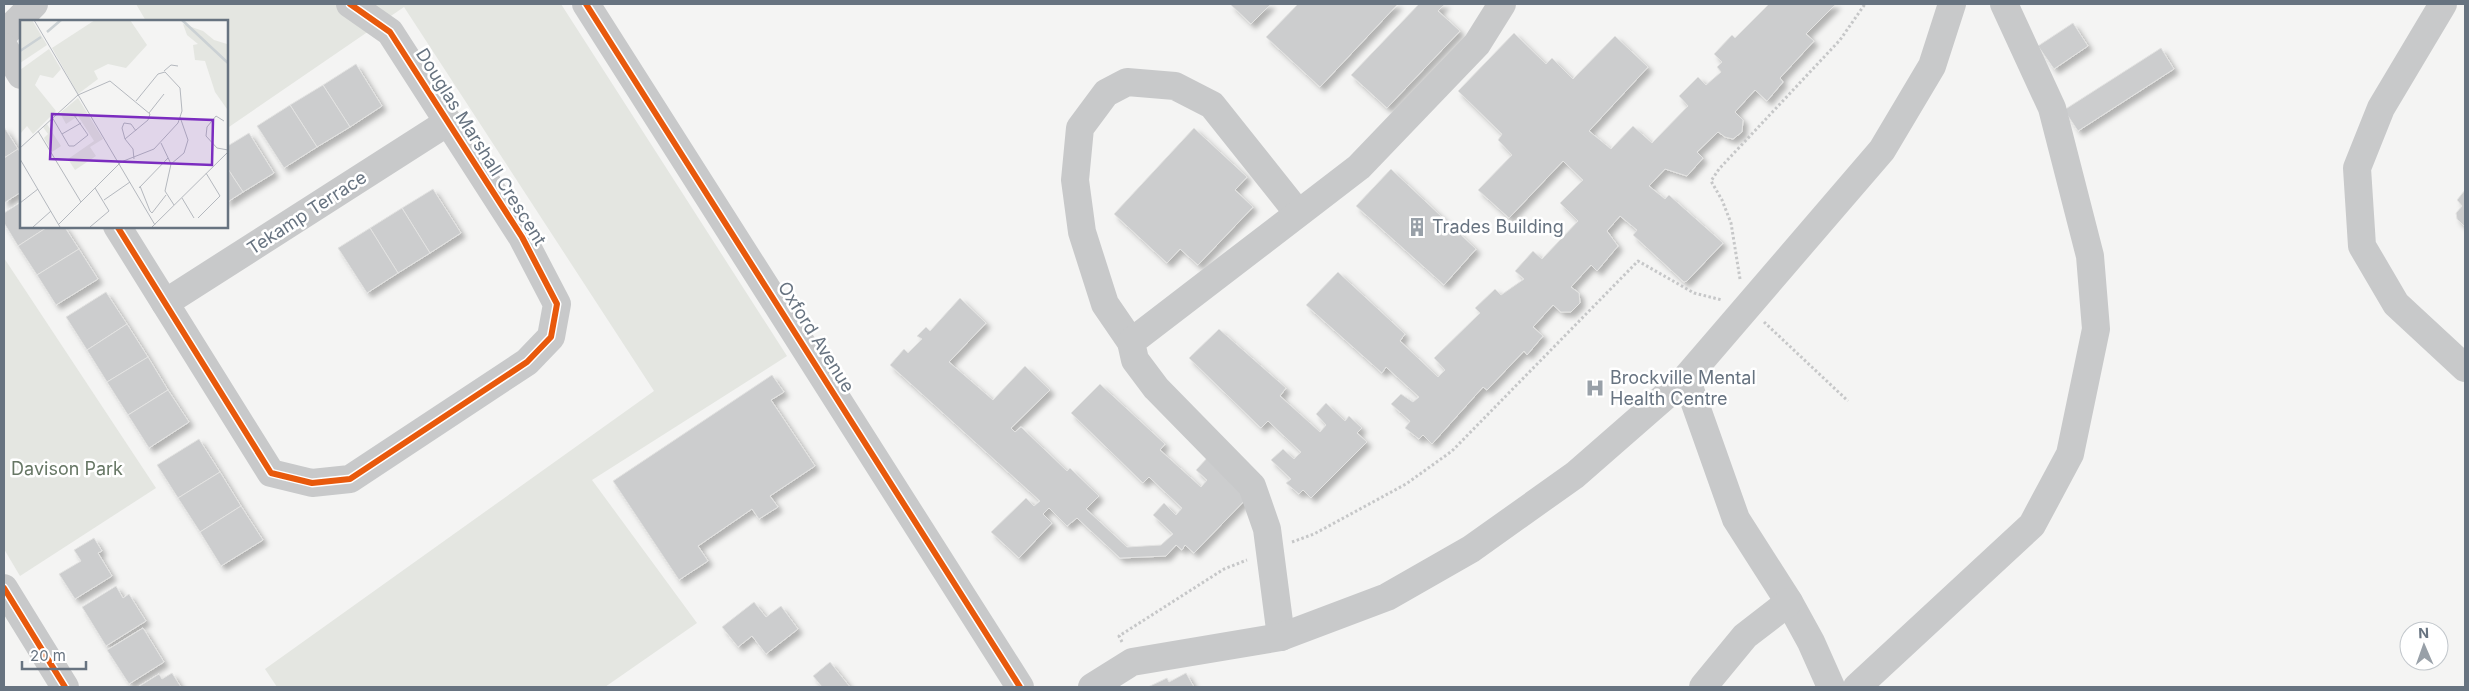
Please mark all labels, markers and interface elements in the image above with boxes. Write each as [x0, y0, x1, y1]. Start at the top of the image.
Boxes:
inset map [20, 20, 228, 228]
street label: Douglas Marshall Crescent [412, 44, 551, 249]
street label: Tekamp Terrace [243, 166, 370, 259]
building icon: Trades Building [1406, 216, 1428, 238]
place label: Trades Building [1432, 216, 1564, 237]
street label: Oxford Avenue [774, 277, 859, 396]
place label: Brockville Mental Health Centre [1610, 367, 1756, 409]
hospital icon: Brockville Mental Health Centre [1584, 377, 1606, 399]
park label: Davison Park [11, 458, 123, 479]
north arrow [2399, 621, 2449, 671]
text: N [2418, 624, 2429, 641]
scale bar [22, 638, 86, 670]
text: 20 m [30, 646, 66, 665]

